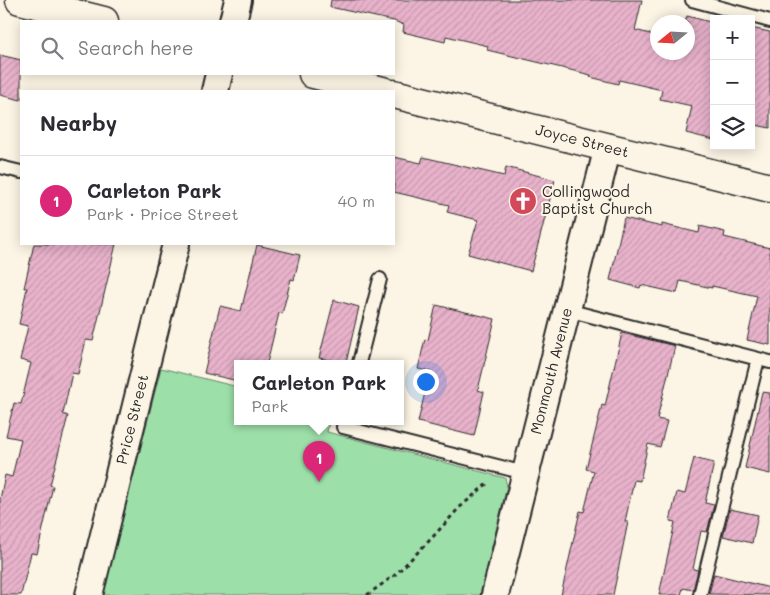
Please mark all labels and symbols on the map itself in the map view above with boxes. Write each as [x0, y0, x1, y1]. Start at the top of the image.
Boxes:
north arrow [650, 15, 695, 60]
street label: Joyce Street [534, 119, 631, 161]
place label: Collingwood Baptist Church [542, 181, 652, 218]
church icon: Collingwood Baptist Church [508, 186, 538, 216]
street label: Monmouth Avenue [525, 305, 576, 436]
your location [413, 369, 439, 395]
street label: Price Street [111, 372, 152, 466]
pin: 1 [303, 441, 335, 482]

